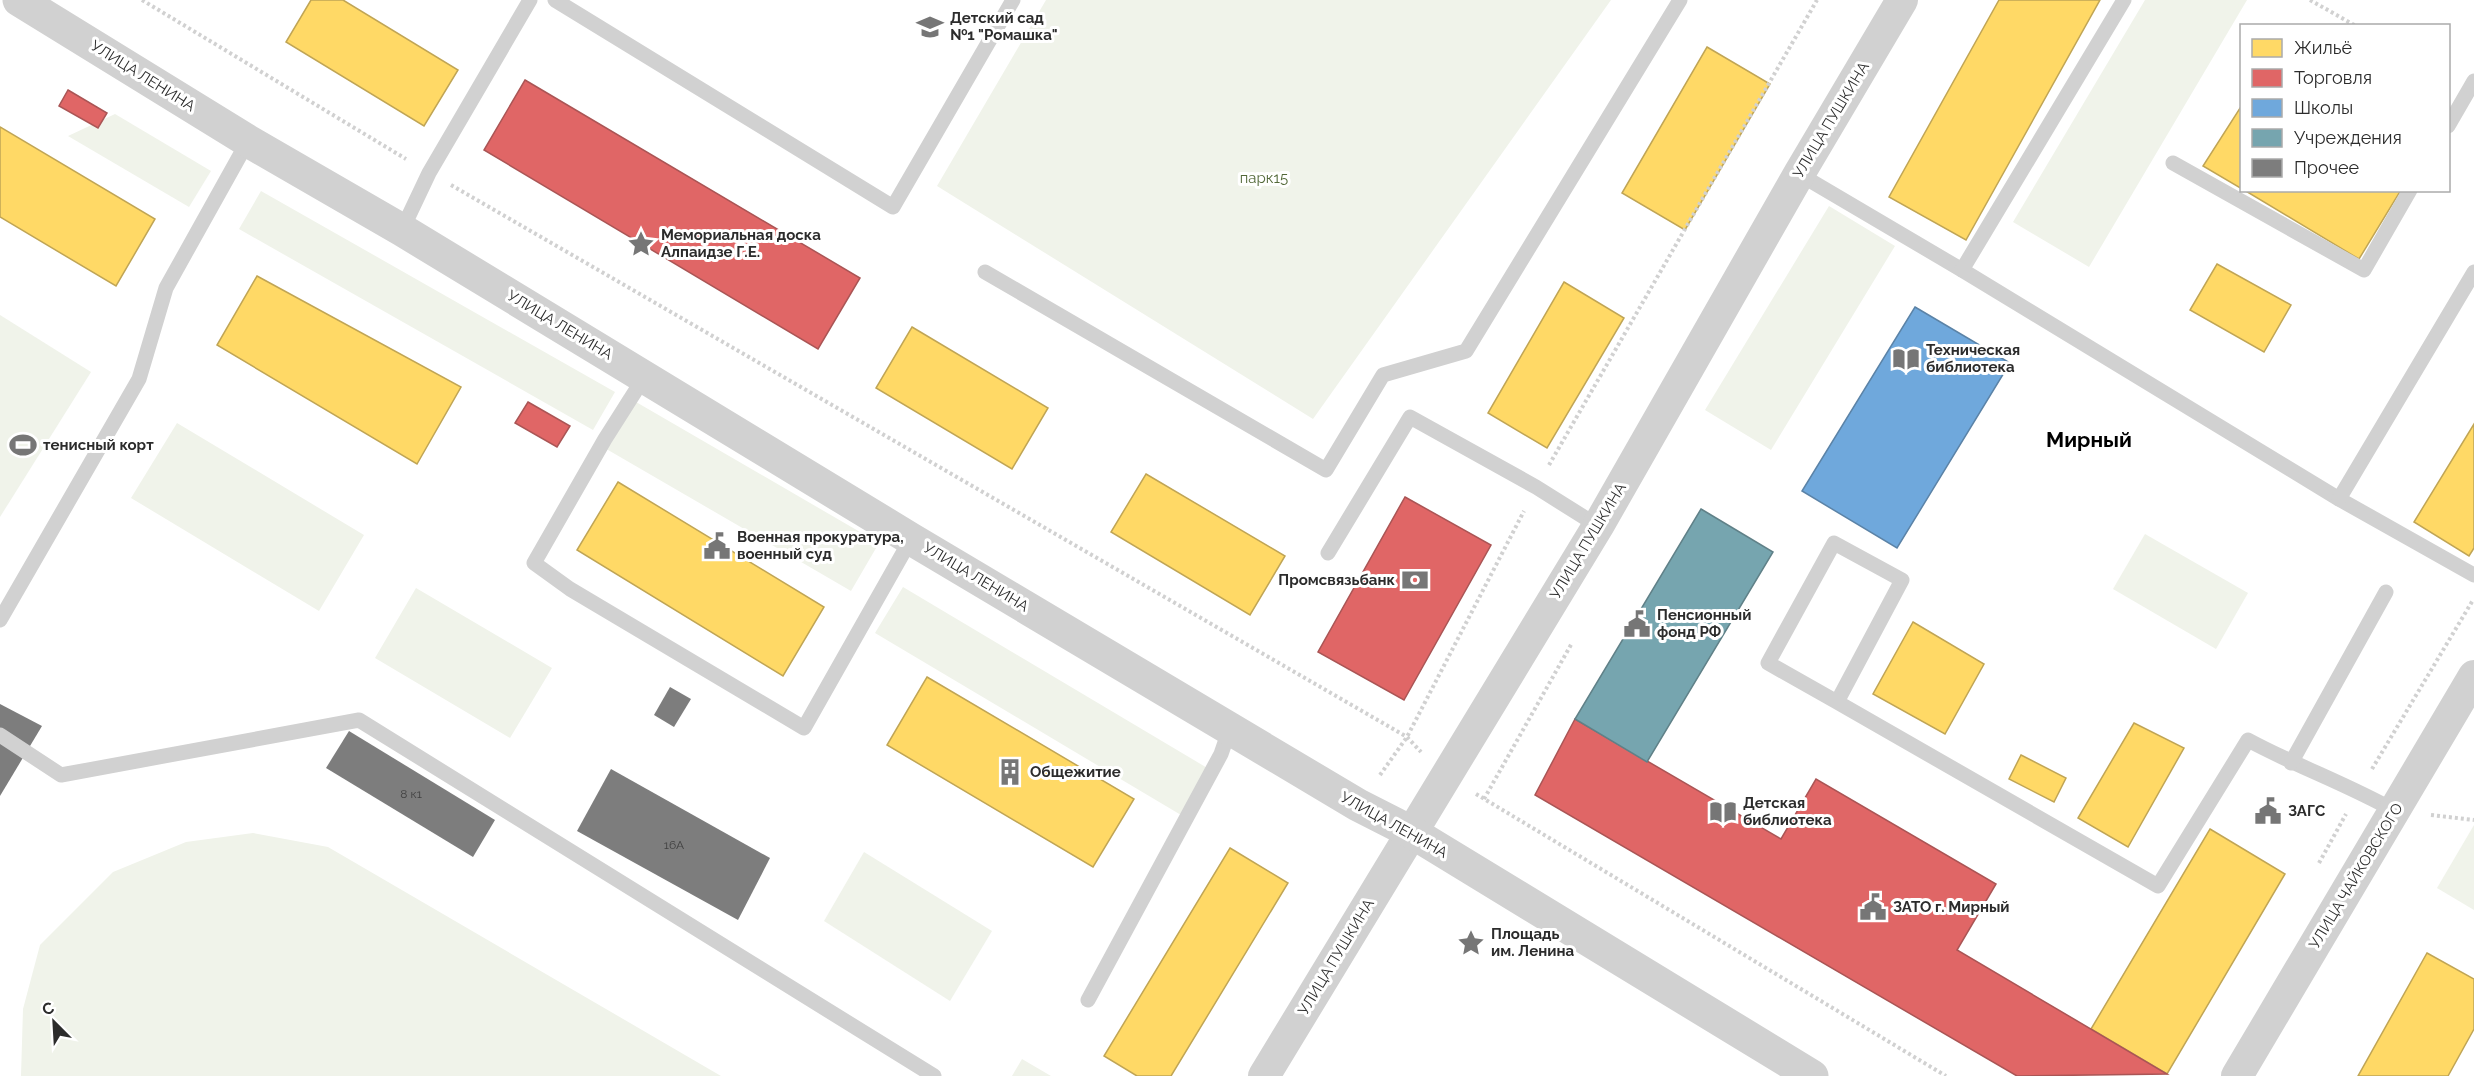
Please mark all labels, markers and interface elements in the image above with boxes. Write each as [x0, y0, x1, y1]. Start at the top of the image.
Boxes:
place label: Детский сад №1 "Ромашка" [950, 9, 1058, 44]
school or university icon: Детский сад №1 "Ромашка" [915, 12, 945, 42]
legend [2240, 24, 2450, 192]
street label: УЛИЦА ЛЕНИНА [87, 37, 199, 115]
text: Жильё [2294, 37, 2352, 58]
street label: УЛИЦА ПУШКИНА [1789, 59, 1873, 181]
text: Торговля [2294, 67, 2372, 88]
text: Школы [2294, 97, 2353, 118]
text: Учреждения [2294, 127, 2402, 148]
text: Прочее [2294, 157, 2360, 178]
park label: парк15 [1240, 169, 1288, 187]
place label: Мемориальная доска Алпаидзе Г.Е. [661, 226, 821, 261]
place icon: Мемориальная доска Алпаидзе Г.Е. [626, 229, 656, 259]
street label: УЛИЦА ЛЕНИНА [504, 286, 616, 364]
place label: Техническая библиотека [1926, 341, 2020, 376]
library icon: Техническая библиотека [1891, 344, 1921, 374]
district label: Мирный [2046, 427, 2132, 452]
sports icon: тенисный корт [8, 430, 38, 460]
place label: тенисный корт [43, 436, 154, 454]
street label: УЛИЦА ПУШКИНА [1546, 480, 1630, 602]
place label: Военная прокуратура, военный суд [737, 528, 904, 563]
public building icon: Военная прокуратура, военный суд [702, 531, 732, 561]
street label: УЛИЦА ЛЕНИНА [920, 538, 1032, 616]
bank icon: Промсвязьбанк [1400, 565, 1430, 595]
place label: Промсвязьбанк [1278, 571, 1395, 589]
place label: Пенсионный фонд РФ [1657, 606, 1751, 641]
public building icon: Пенсионный фонд РФ [1622, 609, 1652, 639]
building icon: Общежитие [995, 757, 1025, 787]
place label: Общежитие [1030, 763, 1121, 781]
house number: 8 к1 [400, 787, 422, 801]
street label: УЛИЦА ЛЕНИНА [1337, 788, 1451, 862]
place label: Детская библиотека [1743, 794, 1832, 829]
public building icon: ЗАГС [2253, 796, 2283, 826]
library icon: Детская библиотека [1708, 797, 1738, 827]
street label: УЛИЦА ЧАЙКОВСКОГО [2305, 800, 2407, 952]
place label: ЗАГС [2288, 802, 2325, 820]
house number: 16А [664, 838, 684, 852]
public building icon: ЗАТО г. Мирный [1858, 892, 1888, 922]
street label: УЛИЦА ПУШКИНА [1294, 896, 1378, 1018]
place label: ЗАТО г. Мирный [1893, 898, 2010, 916]
place label: Площадь им. Ленина [1491, 925, 1574, 960]
place icon: Площадь им. Ленина [1456, 928, 1486, 958]
north arrow [24, 992, 84, 1052]
text: С [39, 998, 57, 1020]

